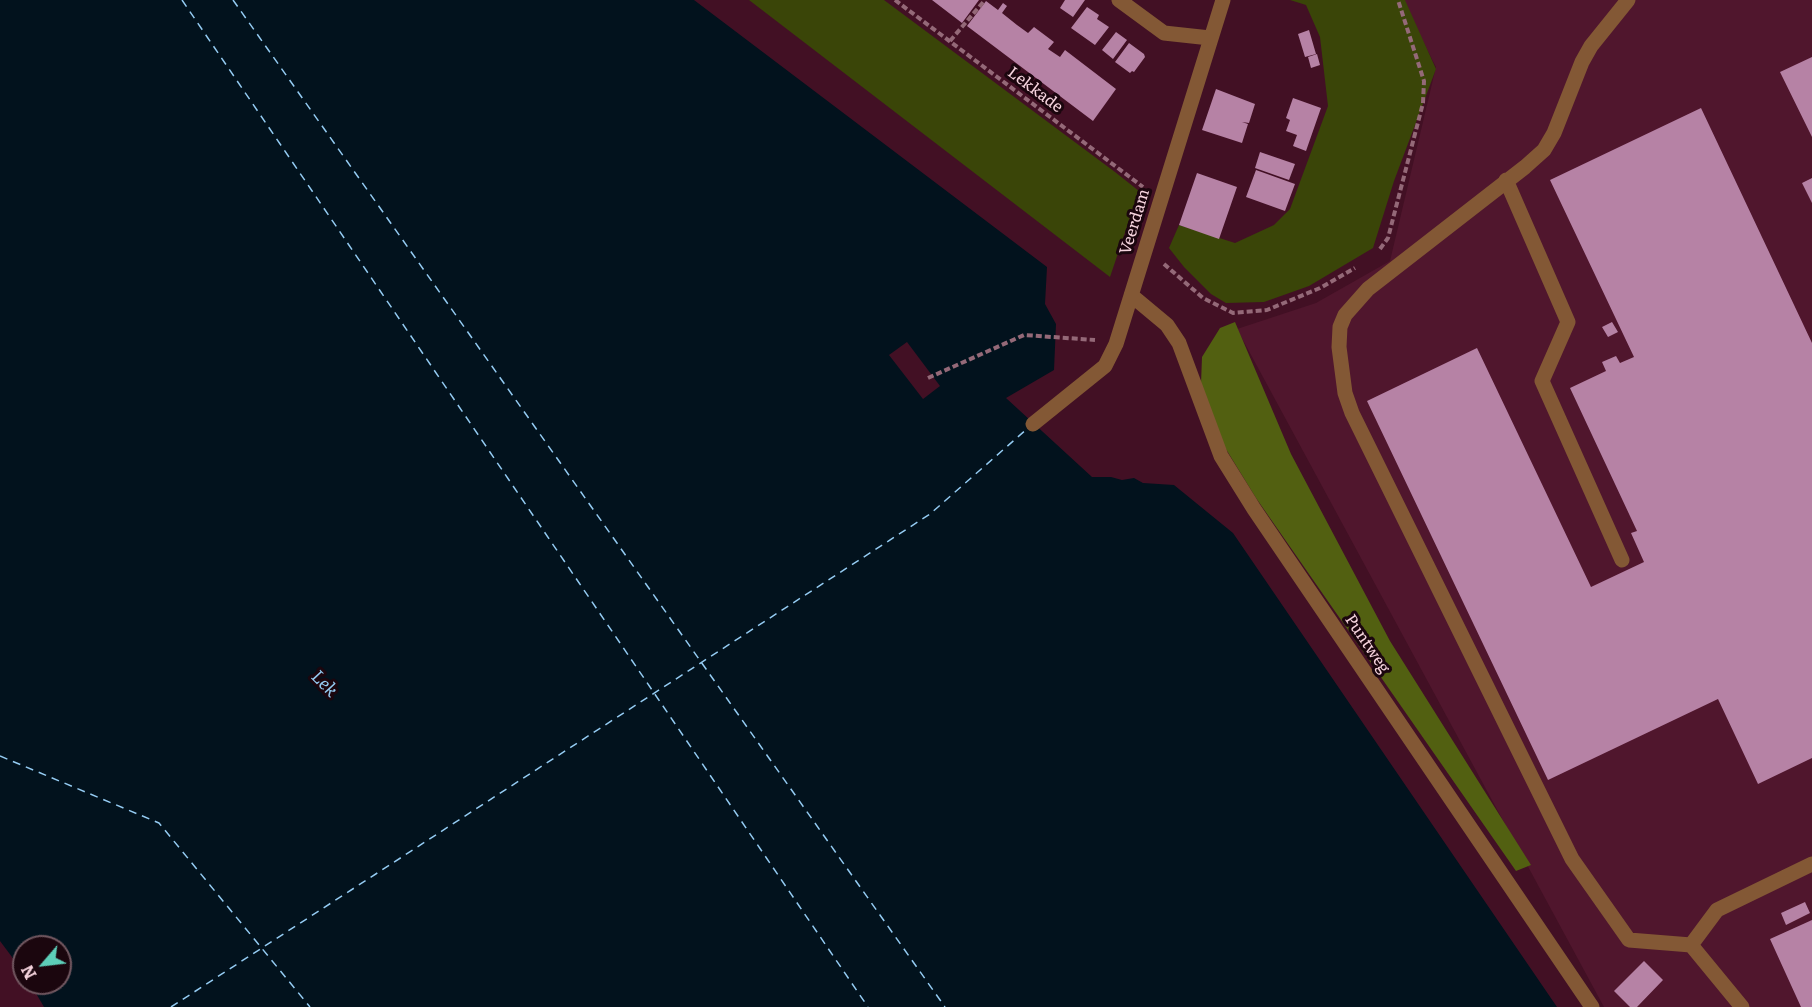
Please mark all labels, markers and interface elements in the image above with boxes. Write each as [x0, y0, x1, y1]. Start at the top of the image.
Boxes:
street label: Lekkade [1004, 63, 1066, 117]
street label: Veerdam [1116, 187, 1154, 257]
street label: Puntweg [1340, 611, 1394, 677]
water label: Lek [306, 666, 342, 702]
north arrow [12, 935, 72, 995]
text: N [14, 961, 42, 984]

